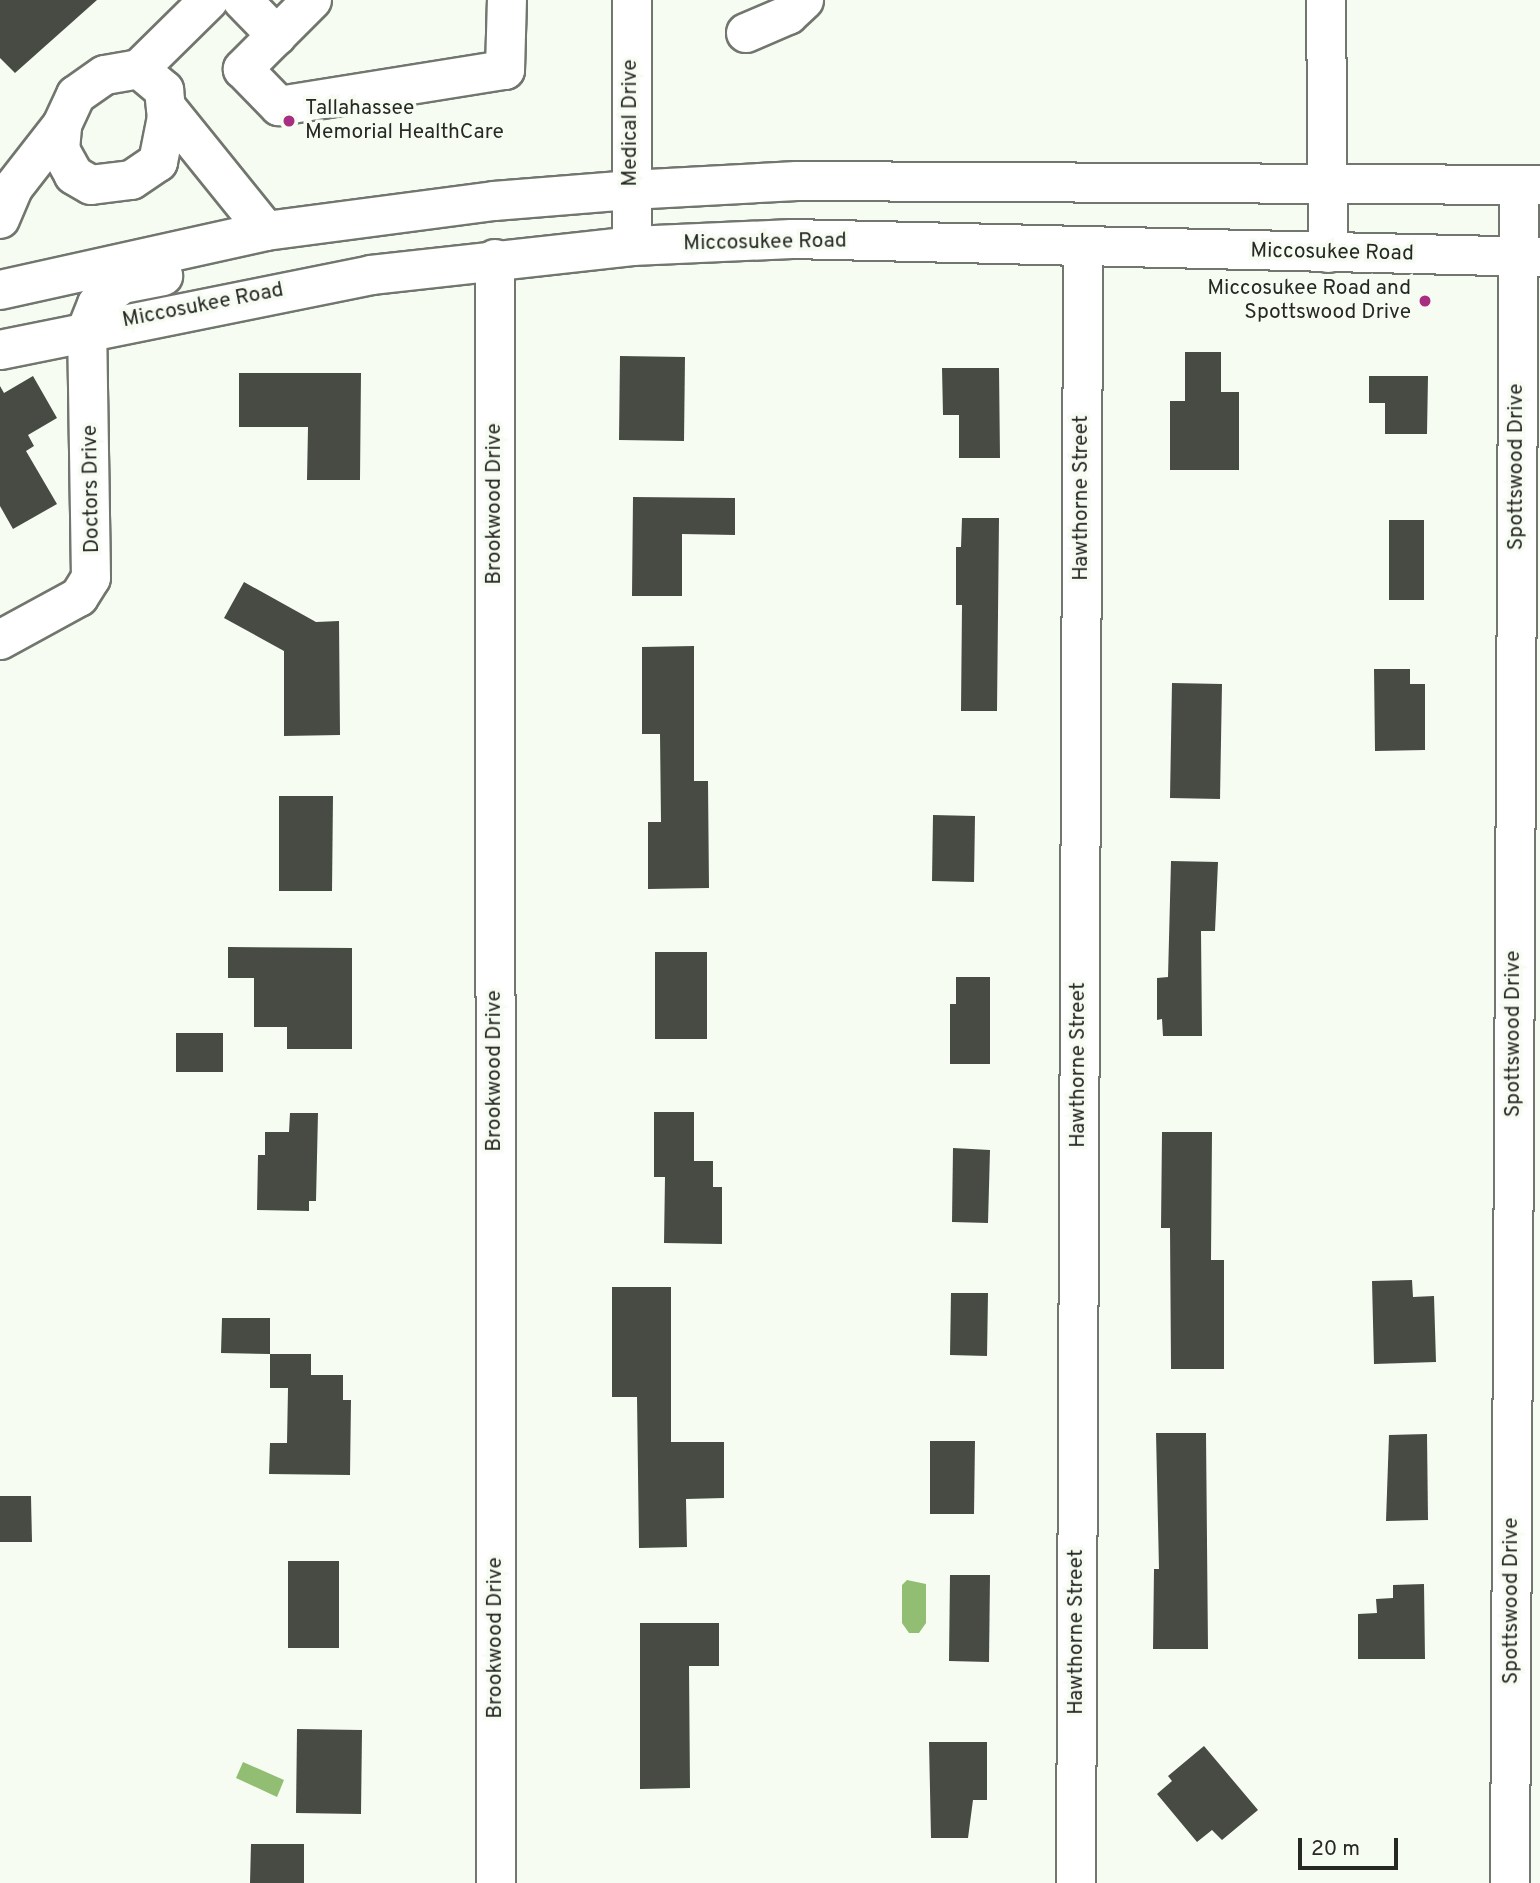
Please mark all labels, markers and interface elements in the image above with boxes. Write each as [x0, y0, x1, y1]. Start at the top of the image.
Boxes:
street label: Medical Drive [618, 59, 644, 187]
place label: Tallahassee Memorial HealthCare [305, 96, 504, 146]
marker: Tallahassee Memorial HealthCare [279, 111, 299, 131]
street label: Miccosukee Road [683, 229, 847, 257]
street label: Miccosukee Road [1250, 239, 1414, 267]
place label: Miccosukee Road and Spottswood Drive [1207, 276, 1411, 326]
street label: Miccosukee Road [120, 278, 286, 334]
marker: Miccosukee Road and Spottswood Drive [1417, 293, 1433, 309]
street label: Spottswood Drive [1504, 384, 1530, 550]
street label: Hawthorne Street [1069, 415, 1095, 581]
street label: Brookwood Drive [482, 423, 508, 585]
street label: Doctors Drive [78, 425, 106, 553]
street label: Spottswood Drive [1501, 951, 1527, 1117]
street label: Hawthorne Street [1066, 982, 1092, 1148]
street label: Brookwood Drive [482, 990, 508, 1152]
street label: Spottswood Drive [1499, 1518, 1525, 1684]
street label: Hawthorne Street [1064, 1549, 1090, 1715]
street label: Brookwood Drive [483, 1557, 509, 1719]
scale bar [1302, 1824, 1402, 1868]
text: 20 m [1311, 1836, 1360, 1863]

